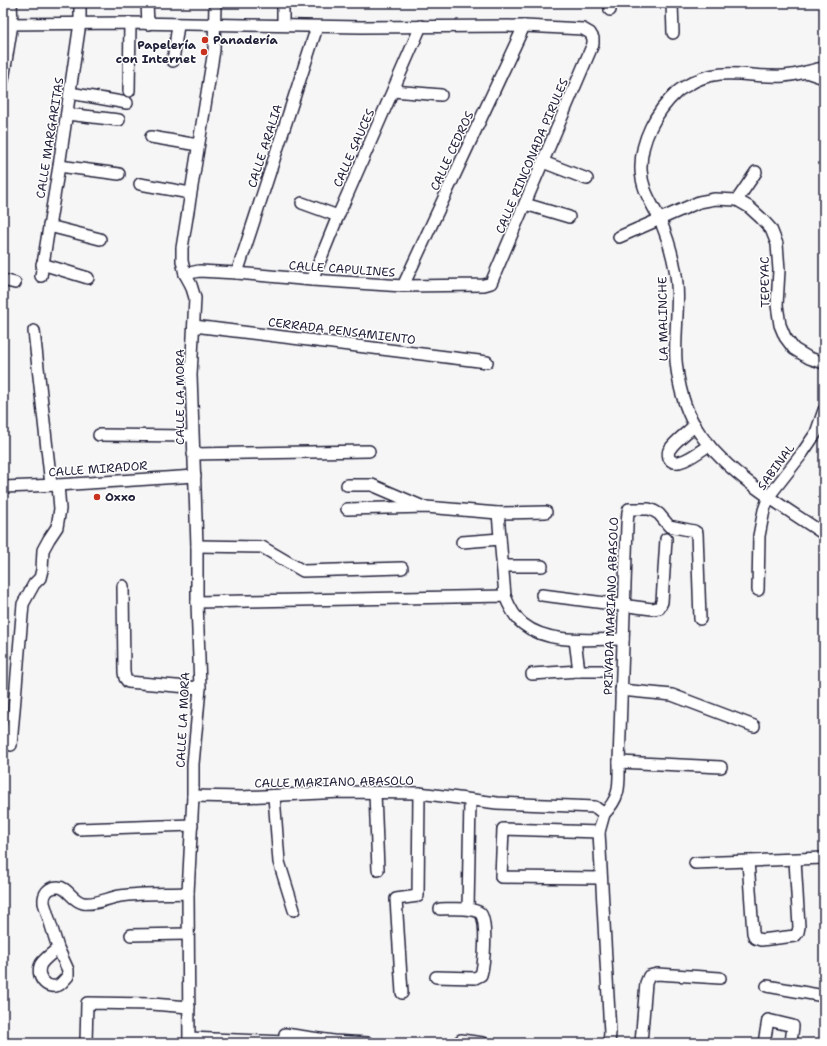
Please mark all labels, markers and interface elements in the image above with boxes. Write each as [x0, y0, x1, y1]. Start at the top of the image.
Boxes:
place label: Panadería [213, 32, 278, 48]
marker: Panadería [200, 35, 210, 45]
place label: Papelería con Internet [116, 37, 197, 67]
marker: Papelería con Internet [199, 47, 209, 57]
street label: CALLE MARGARITAS [33, 76, 68, 200]
street label: CALLE RINCONADA PIRULES [492, 76, 572, 236]
street label: CALLE ARALIA [244, 102, 286, 190]
street label: CALLE SAUCES [330, 106, 379, 190]
street label: CALLE CEDROS [427, 108, 478, 193]
street label: TEPEYAC [757, 256, 773, 308]
street label: CALLE CAPULINES [288, 257, 396, 281]
street label: LA MALINCHE [654, 277, 672, 361]
street label: CERRADA PENSAMIENTO [267, 314, 417, 348]
street label: CALLE LA MORA [172, 349, 188, 445]
street label: SABINAL [754, 440, 798, 493]
street label: CALLE MIRADOR [48, 458, 148, 480]
place label: Oxxo [105, 489, 136, 505]
marker: Oxxo [92, 492, 102, 502]
street label: PRIVADA MARIANO ABASOLO [600, 517, 622, 695]
street label: CALLE LA MORA [173, 671, 194, 768]
street label: CALLE MARIANO ABASOLO [254, 773, 414, 791]

